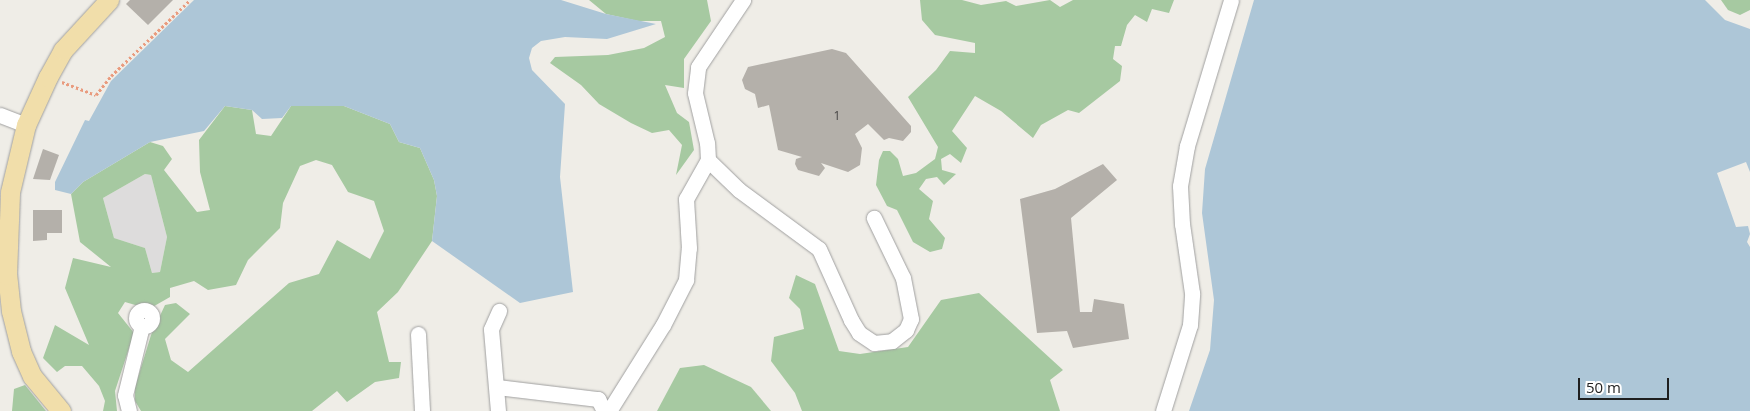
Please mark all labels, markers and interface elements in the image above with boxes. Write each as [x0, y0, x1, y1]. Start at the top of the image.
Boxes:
house number: 1 [834, 109, 840, 123]
scale bar [1580, 368, 1671, 400]
text: 50 m [1586, 377, 1621, 397]

